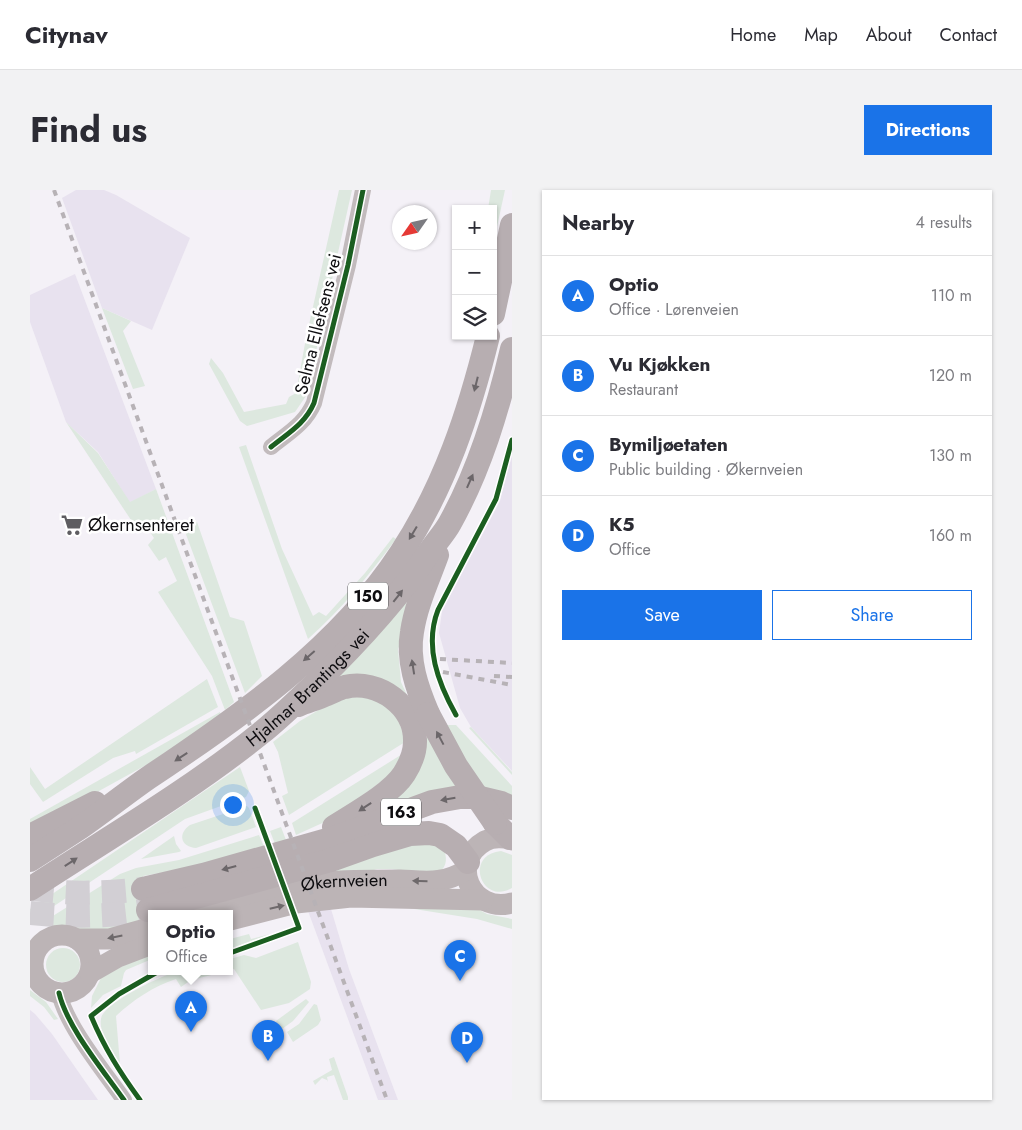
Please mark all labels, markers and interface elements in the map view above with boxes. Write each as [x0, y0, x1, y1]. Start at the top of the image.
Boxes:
text: Citynav [25, 17, 108, 52]
text: Home [730, 22, 776, 48]
text: Map [804, 22, 838, 48]
text: About [866, 22, 911, 48]
text: Contact [939, 22, 997, 48]
text: Find us [30, 105, 147, 155]
button: Directions [864, 105, 992, 155]
north arrow [392, 205, 437, 250]
map controls [452, 205, 497, 340]
button: + [452, 205, 497, 250]
text: Nearby [562, 208, 634, 238]
text: 4 results [916, 211, 972, 234]
button: − [452, 250, 497, 295]
street label: Selma Ellefsens vei [288, 251, 348, 397]
text: Optio [609, 271, 659, 298]
text: A [572, 284, 584, 307]
text: 110 m [931, 284, 972, 307]
button: layers [452, 295, 497, 340]
text: Office · Lørenveien [609, 298, 739, 321]
text: Vu Kjøkken [609, 351, 711, 378]
text: B [573, 364, 583, 387]
text: 120 m [929, 364, 972, 387]
one-way arrow [472, 376, 480, 391]
text: Restaurant [609, 378, 678, 401]
text: Bymiljøetaten [609, 431, 728, 458]
text: C [572, 444, 584, 467]
text: 130 m [929, 444, 972, 467]
text: Public building · Økernveien [609, 458, 803, 481]
one-way arrow [467, 474, 475, 488]
text: K5 [609, 511, 635, 538]
supermarket icon: Økernsenteret [59, 512, 85, 538]
place label: Økernsenteret [88, 512, 195, 538]
text: D [572, 524, 584, 547]
text: 160 m [929, 524, 972, 547]
one-way arrow [408, 526, 417, 539]
text: Office [609, 538, 651, 561]
road number: 150 [348, 582, 388, 610]
one-way arrow [392, 589, 403, 602]
button: Save [562, 590, 762, 640]
button: Share [772, 590, 972, 640]
street label: Hjalmar Brantings vei [241, 623, 376, 753]
one-way arrow [302, 651, 315, 662]
one-way arrow [409, 659, 417, 675]
one-way arrow [436, 731, 444, 745]
one-way arrow [174, 752, 188, 761]
your location [220, 792, 246, 818]
one-way arrow [439, 795, 455, 803]
road number: 163 [381, 798, 421, 826]
one-way arrow [358, 802, 372, 811]
one-way arrow [64, 857, 77, 867]
one-way arrow [221, 865, 236, 873]
street label: Økernveien [299, 867, 388, 898]
one-way arrow [412, 877, 428, 885]
one-way arrow [269, 903, 284, 911]
popup [148, 910, 233, 975]
text: Optio [166, 918, 215, 945]
one-way arrow [108, 933, 123, 941]
pin: C [444, 940, 476, 981]
text: Office [166, 945, 207, 968]
pin: A [175, 991, 207, 1032]
pin: B [252, 1020, 284, 1061]
pin: D [451, 1022, 483, 1063]

